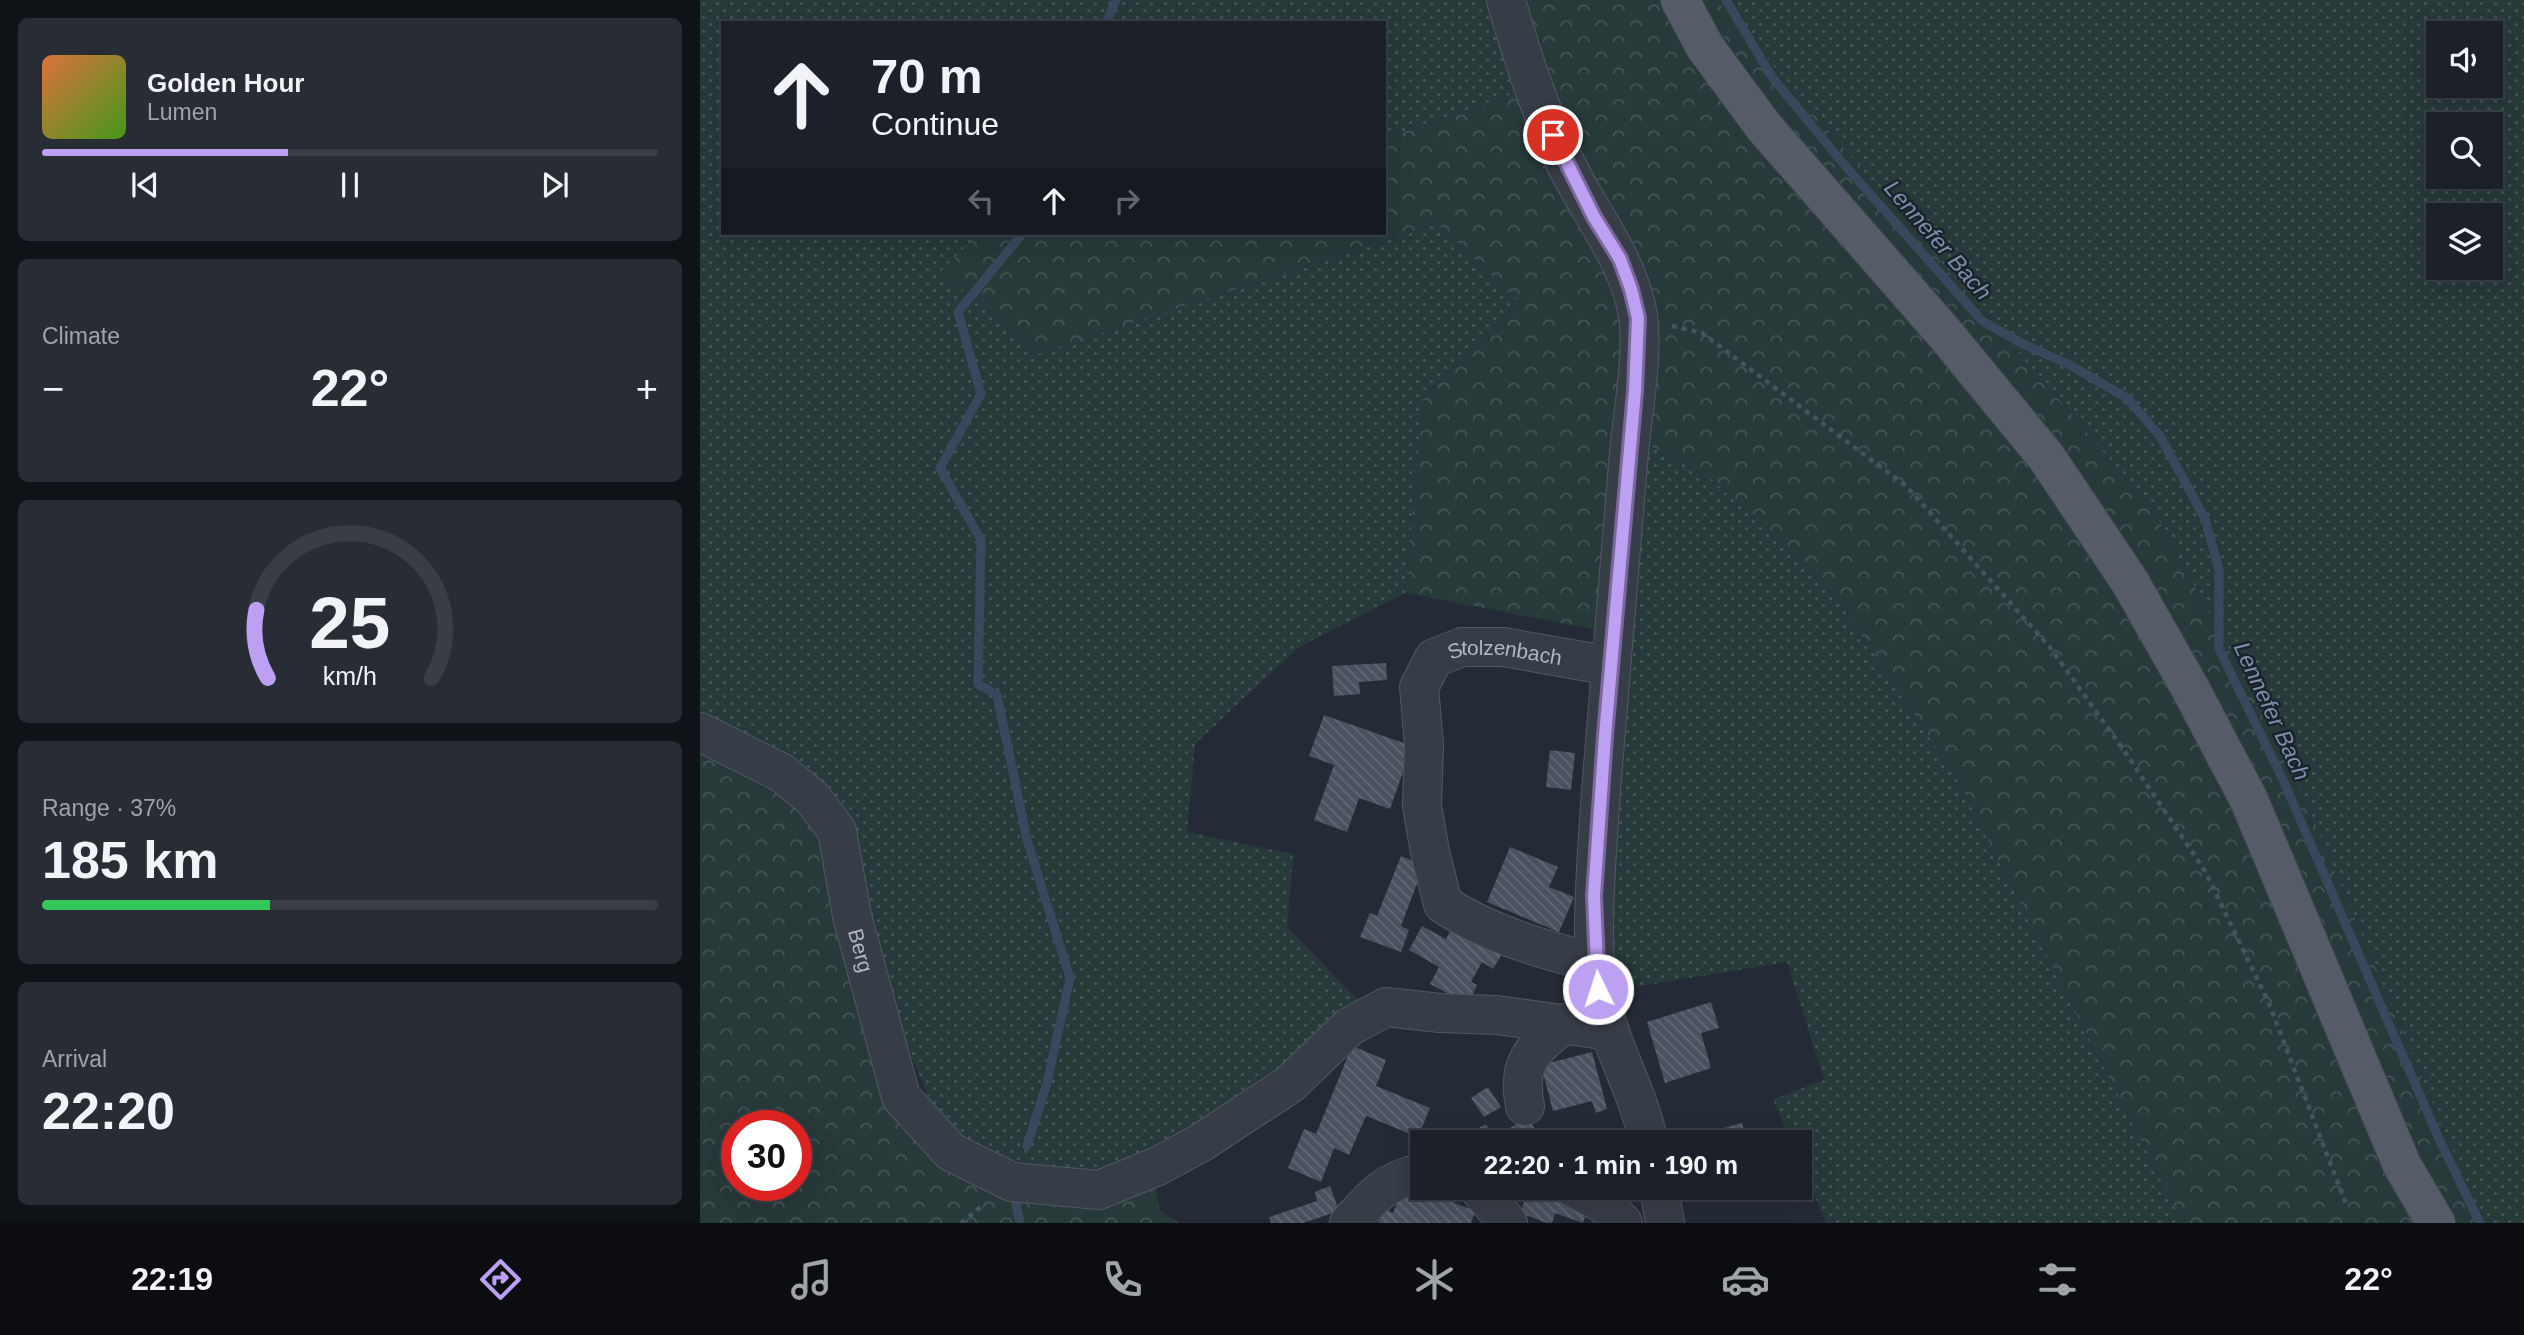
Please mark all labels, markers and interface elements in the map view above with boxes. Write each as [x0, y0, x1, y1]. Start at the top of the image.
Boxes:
map controls [2426, 21, 2503, 280]
button: sound [2426, 21, 2503, 98]
icon: ahead [756, 49, 847, 140]
text: 70 m [871, 49, 983, 103]
text: Golden Hour [147, 68, 304, 98]
text: Lumen [147, 99, 217, 125]
pin [1523, 105, 1583, 165]
text: Continue [871, 106, 999, 142]
button: search [2426, 112, 2503, 189]
icon: arrive [1534, 116, 1572, 154]
icon: previous [126, 166, 164, 204]
icon: pause [331, 166, 369, 204]
icon: next [536, 166, 574, 204]
water label: Lennefer Bach [1879, 175, 1997, 305]
icon: left [962, 182, 1000, 220]
icon: ahead [1035, 182, 1073, 220]
icon: right [1108, 182, 1146, 220]
button: layers [2426, 203, 2503, 280]
text: Climate [42, 323, 120, 349]
text: 22° [311, 359, 389, 417]
text: − [42, 368, 64, 410]
text: + [636, 368, 658, 410]
text: 25 [310, 582, 390, 663]
street label: Stolzenbach [1444, 636, 1564, 669]
water label: Lennefer Bach [2229, 638, 2315, 784]
text: km/h [323, 661, 377, 689]
text: Range · 37% [42, 795, 176, 821]
text: 185 km [42, 831, 218, 889]
street label: Berg [844, 926, 878, 975]
position arrow [1561, 952, 1635, 1026]
text: Arrival [42, 1046, 107, 1072]
text: 22:20 [42, 1082, 175, 1140]
speed limit sign: 30 [721, 1110, 812, 1201]
text: 22:20 · 1 min · 190 m [1484, 1150, 1738, 1180]
icon: directions [476, 1255, 525, 1304]
icon: music [787, 1255, 836, 1304]
icon: phone [1098, 1255, 1147, 1304]
icon: climate [1410, 1255, 1459, 1304]
icon: car [1721, 1255, 1770, 1304]
icon: filters [2033, 1255, 2082, 1304]
text: 22:19 [131, 1261, 213, 1297]
text: 22° [2344, 1261, 2393, 1297]

